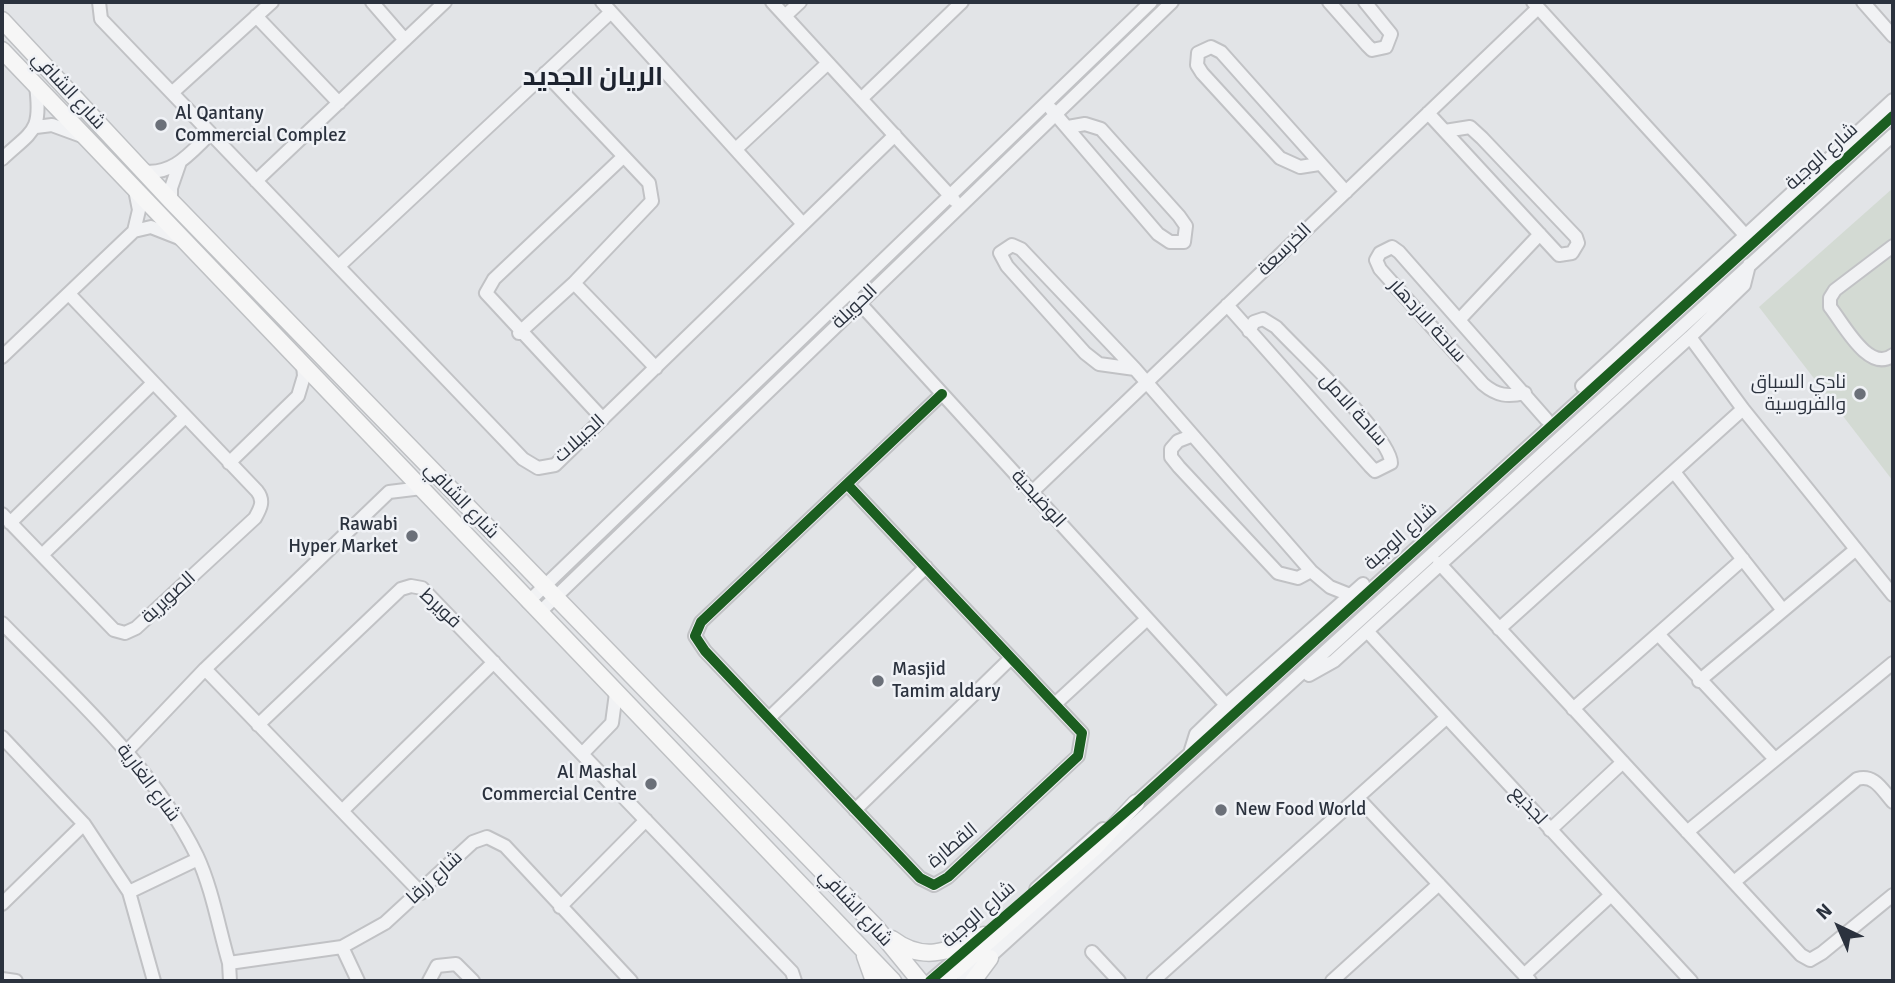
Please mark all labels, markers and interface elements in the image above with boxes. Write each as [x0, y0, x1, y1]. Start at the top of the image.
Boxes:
street label: شارع الشافي [26, 47, 110, 135]
district label: الريان الجديد [523, 62, 663, 94]
place label: Al Qantany Commercial Complez [175, 103, 346, 147]
marker: Al Qantany Commercial Complez [153, 117, 169, 133]
street label: شارع الوجبة [1781, 119, 1863, 195]
street label: الخرسعة [1253, 219, 1317, 281]
street label: ساحة الازدهار [1384, 275, 1470, 367]
street label: الحويلة [827, 280, 883, 334]
street label: ساحة الامل [1314, 369, 1392, 451]
place label: نادي السباق والفروسية [1751, 372, 1846, 416]
marker: نادي السباق والفروسية [1852, 386, 1868, 402]
street label: الجبيلات [550, 410, 610, 468]
street label: شارع الشافي [419, 458, 503, 544]
street label: الوضيحية [1006, 465, 1070, 533]
street label: شارع الوجبة [1360, 499, 1442, 575]
place label: Rawabi Hyper Market [288, 514, 398, 558]
marker: Rawabi Hyper Market [404, 528, 420, 544]
street label: الصويرية [137, 567, 201, 629]
street label: فويرط [415, 584, 465, 634]
place label: Masjid Tamim aldary [892, 659, 1000, 703]
marker: Masjid Tamim aldary [870, 673, 886, 689]
street label: شارع الغارية [111, 740, 185, 826]
place label: Al Mashal Commercial Centre [482, 762, 637, 806]
marker: Al Mashal Commercial Centre [643, 776, 659, 792]
street label: لجذيع [1505, 782, 1551, 830]
place label: New Food World [1235, 799, 1366, 821]
marker: New Food World [1213, 802, 1229, 818]
street label: القطارة [923, 818, 983, 874]
street label: شارع زرقا [402, 846, 468, 910]
street label: شارع الشافي [813, 864, 897, 952]
street label: شارع الوجبة [938, 877, 1020, 953]
north arrow [1804, 892, 1874, 962]
text: N [1811, 899, 1838, 925]

